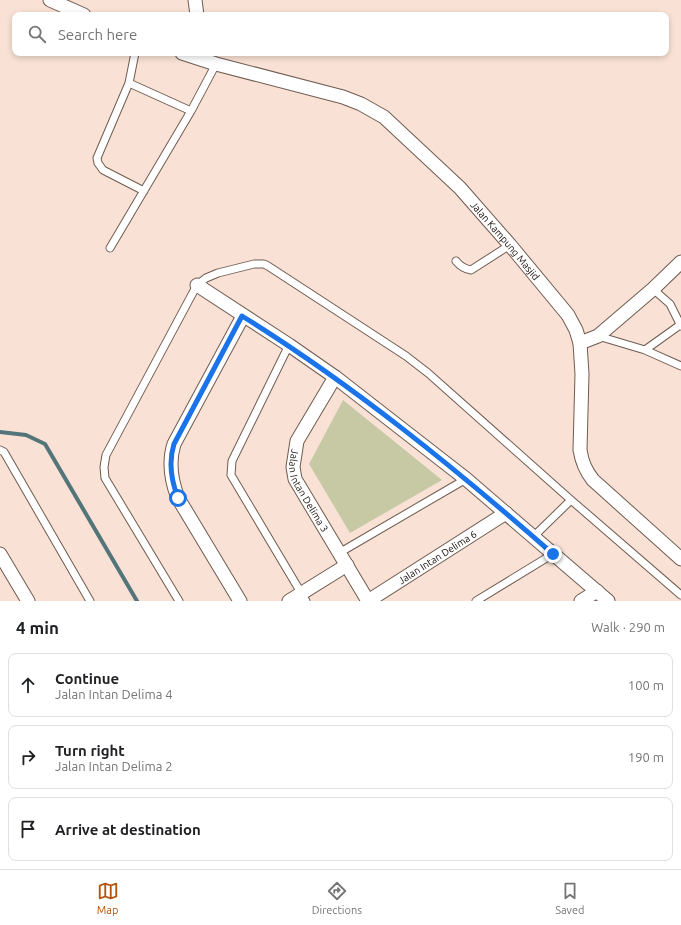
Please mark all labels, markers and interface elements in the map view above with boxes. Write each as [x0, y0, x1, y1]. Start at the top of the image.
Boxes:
search box [12, 12, 669, 56]
icon: search [26, 23, 48, 45]
text: Search here [58, 26, 137, 43]
street label: Jalan Kampung Masjid [469, 199, 542, 282]
street label: Jalan Intan Delima 3 [288, 448, 331, 534]
route start [169, 489, 187, 507]
street label: Jalan Intan Delima 6 [396, 528, 479, 586]
route end [544, 545, 562, 563]
text: 4 min [16, 618, 59, 637]
text: Walk · 290 m [591, 620, 665, 634]
text: Continue [55, 670, 119, 687]
icon: ahead [17, 674, 39, 696]
text: 100 m [628, 678, 664, 692]
text: Jalan Intan Delima 4 [55, 687, 173, 701]
text: Turn right [55, 742, 125, 759]
icon: right [17, 746, 39, 768]
text: 190 m [628, 750, 664, 764]
text: Jalan Intan Delima 2 [55, 759, 173, 773]
icon: arrive [17, 818, 39, 840]
text: Arrive at destination [55, 821, 201, 838]
tab: Map [97, 880, 119, 916]
tab: Directions [312, 880, 362, 916]
tab: Saved [555, 880, 584, 916]

